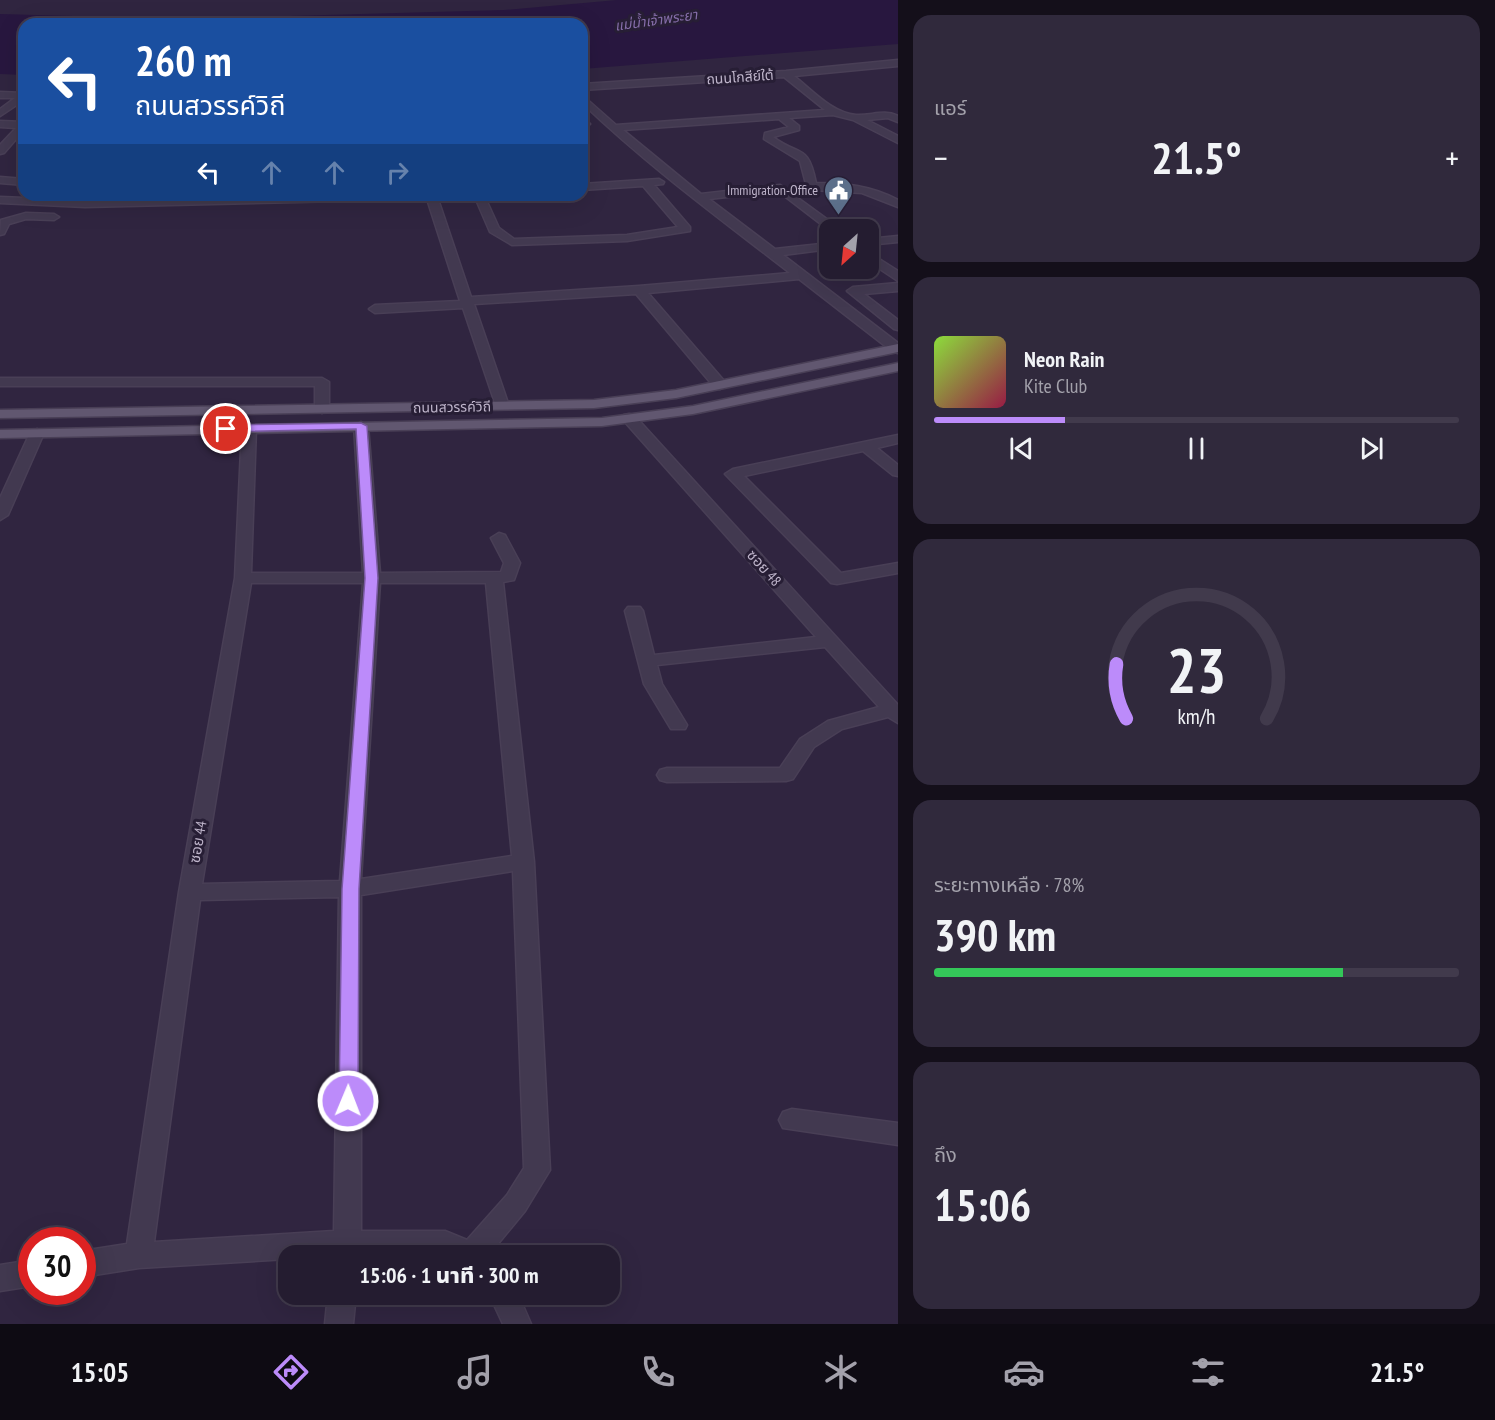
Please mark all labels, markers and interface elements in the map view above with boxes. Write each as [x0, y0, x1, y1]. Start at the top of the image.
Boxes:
water label: แม่น้ำเจ้าพระยา [614, 4, 700, 35]
text: 260 m [135, 33, 232, 88]
icon: left [36, 42, 114, 120]
street label: ถนนโกสีย์ใต้ [706, 66, 774, 88]
text: ถนนสวรรค์วิถี [135, 88, 286, 122]
text: แอร์ [934, 95, 966, 121]
text: 21.5° [1151, 128, 1242, 186]
text: − [934, 136, 948, 179]
text: + [1445, 136, 1459, 179]
icon: left [192, 156, 225, 189]
icon: ahead [255, 156, 288, 189]
icon: ahead [318, 156, 351, 189]
icon: right [381, 156, 414, 189]
public building icon: Immigration-Office [823, 174, 855, 216]
place label: Immigration-Office [727, 181, 818, 199]
north arrow [819, 219, 879, 279]
map controls [819, 219, 879, 279]
text: Neon Rain [1024, 345, 1104, 373]
text: Kite Club [1024, 373, 1087, 399]
street label: ถนนสวรรค์วิถี [413, 397, 491, 417]
pin [200, 403, 251, 454]
icon: arrive [209, 412, 242, 445]
icon: previous [1005, 432, 1038, 465]
icon: pause [1180, 432, 1213, 465]
icon: next [1355, 432, 1388, 465]
street label: ซอย 48 [743, 545, 786, 590]
text: 23 [1167, 629, 1226, 710]
text: km/h [1177, 702, 1216, 730]
street label: ซอย 44 [184, 819, 211, 865]
text: ระยะทางเหลือ · 78% [934, 872, 1084, 898]
text: 390 km [934, 905, 1056, 963]
position arrow [316, 1069, 380, 1133]
text: ถึง [934, 1142, 957, 1168]
text: 15:06 [934, 1175, 1031, 1233]
speed limit sign: 30 [18, 1227, 96, 1305]
text: 15:06 · 1 นาที · 300 m [359, 1261, 539, 1289]
icon: directions [270, 1351, 312, 1393]
icon: music [454, 1351, 496, 1393]
icon: phone [637, 1351, 679, 1393]
icon: climate [820, 1351, 862, 1393]
icon: car [1003, 1351, 1045, 1393]
icon: filters [1187, 1351, 1229, 1393]
text: 15:05 [71, 1355, 129, 1389]
text: 21.5° [1370, 1355, 1424, 1389]

